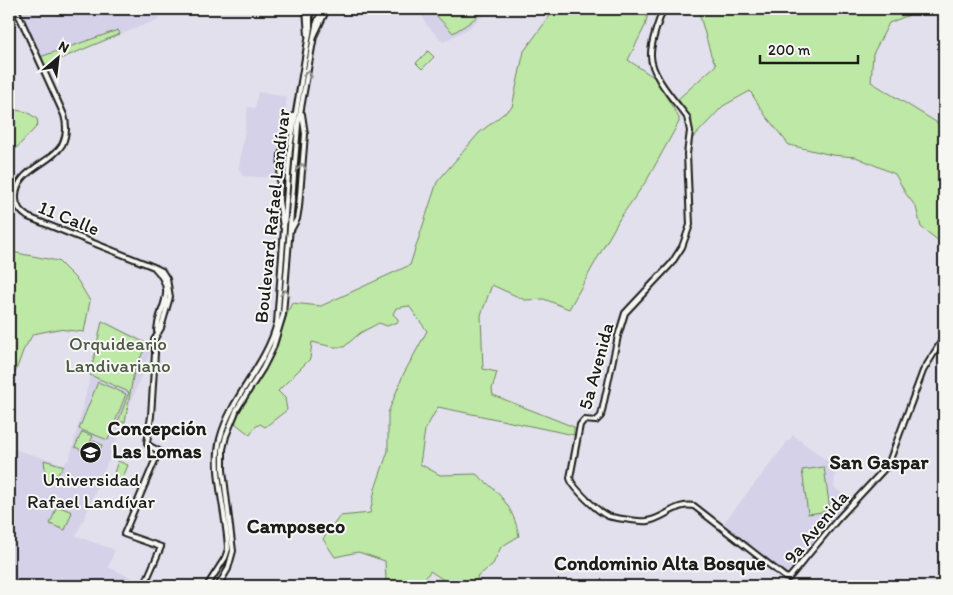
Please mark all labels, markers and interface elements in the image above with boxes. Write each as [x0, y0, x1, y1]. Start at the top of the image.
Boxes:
north arrow [32, 32, 82, 82]
scale bar [760, 32, 858, 64]
text: N [56, 37, 72, 57]
text: 200 m [768, 41, 811, 59]
one-way arrow [302, 70, 312, 78]
street label: Boulevard Rafael Landívar [249, 107, 295, 324]
one-way arrow [296, 163, 307, 171]
street label: 11 Calle [35, 195, 103, 241]
one-way arrow [280, 289, 291, 297]
street label: 5a Avenida [573, 320, 619, 412]
park label: Orquideario Landivariano [65, 332, 171, 377]
district label: Concepción Las Lomas [108, 416, 207, 463]
school or university icon: Universidad Rafael Landívar [79, 441, 103, 465]
district label: San Gaspar [830, 450, 930, 475]
place label: Universidad Rafael Landívar [27, 468, 155, 513]
street label: 9a Avenida [779, 485, 853, 568]
district label: Camposeco [247, 514, 345, 539]
district label: Condominio Alta Bosque [554, 551, 766, 576]

